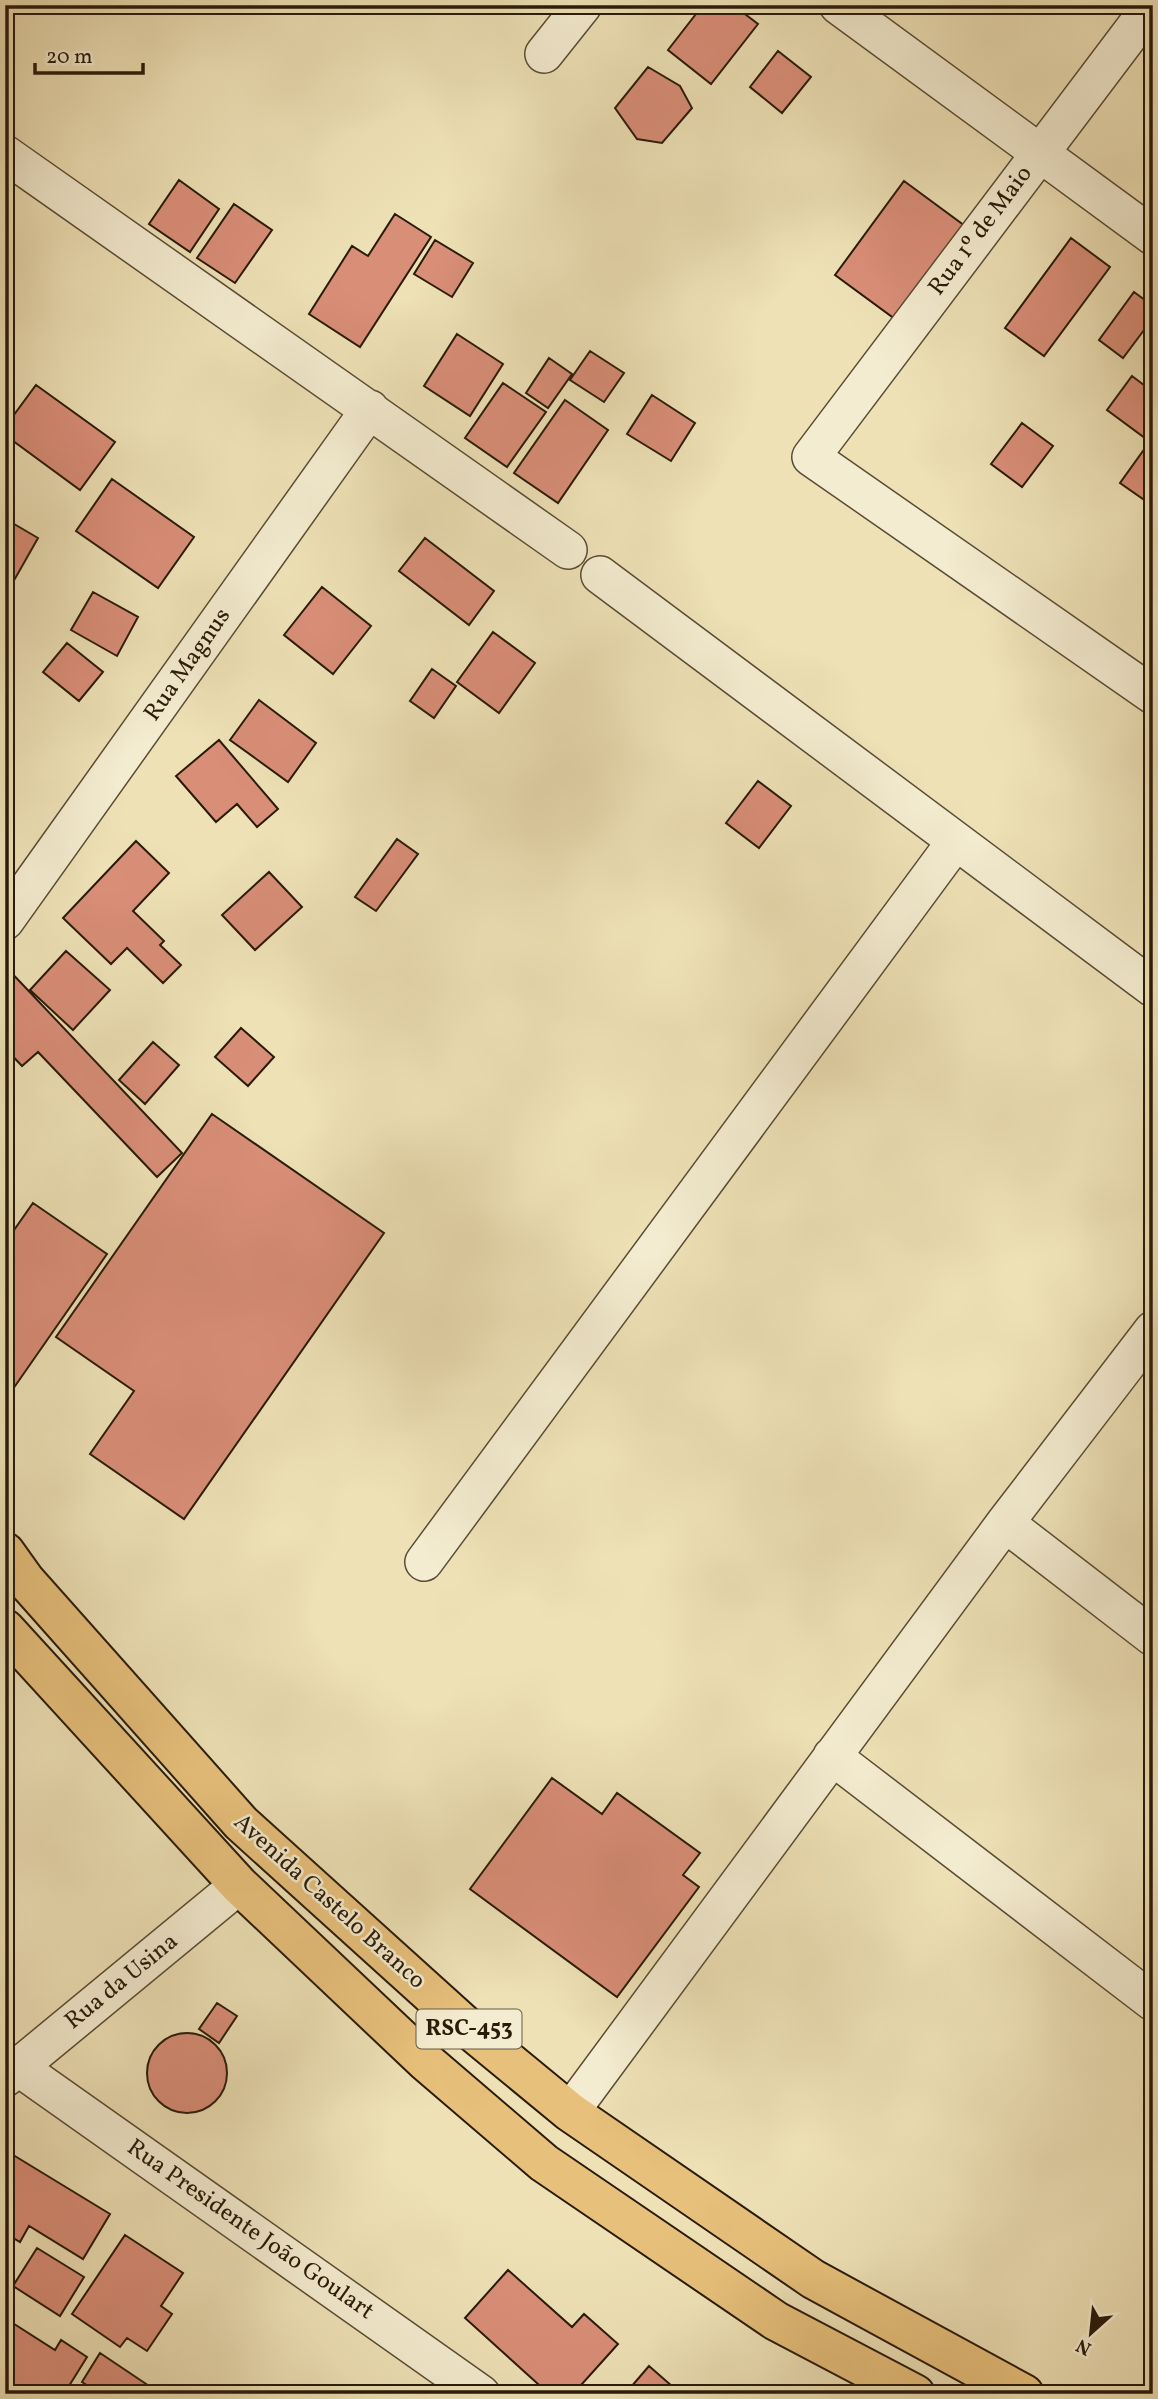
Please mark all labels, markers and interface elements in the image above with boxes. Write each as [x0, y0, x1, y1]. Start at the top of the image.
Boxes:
scale bar [35, 32, 144, 76]
text: 20 m [46, 43, 92, 72]
street label: Rua 1º de Maio [921, 159, 1041, 303]
street label: Rua Magnus [136, 601, 240, 729]
street label: Avenida Castelo Branco [225, 1806, 433, 1998]
street label: Rua da Usina [58, 1926, 186, 2038]
road number: RSC-453 [416, 2010, 522, 2048]
street label: Rua Presidente João Goulart [119, 2132, 381, 2328]
north arrow [1056, 2298, 1126, 2368]
text: N [1072, 2332, 1096, 2361]

